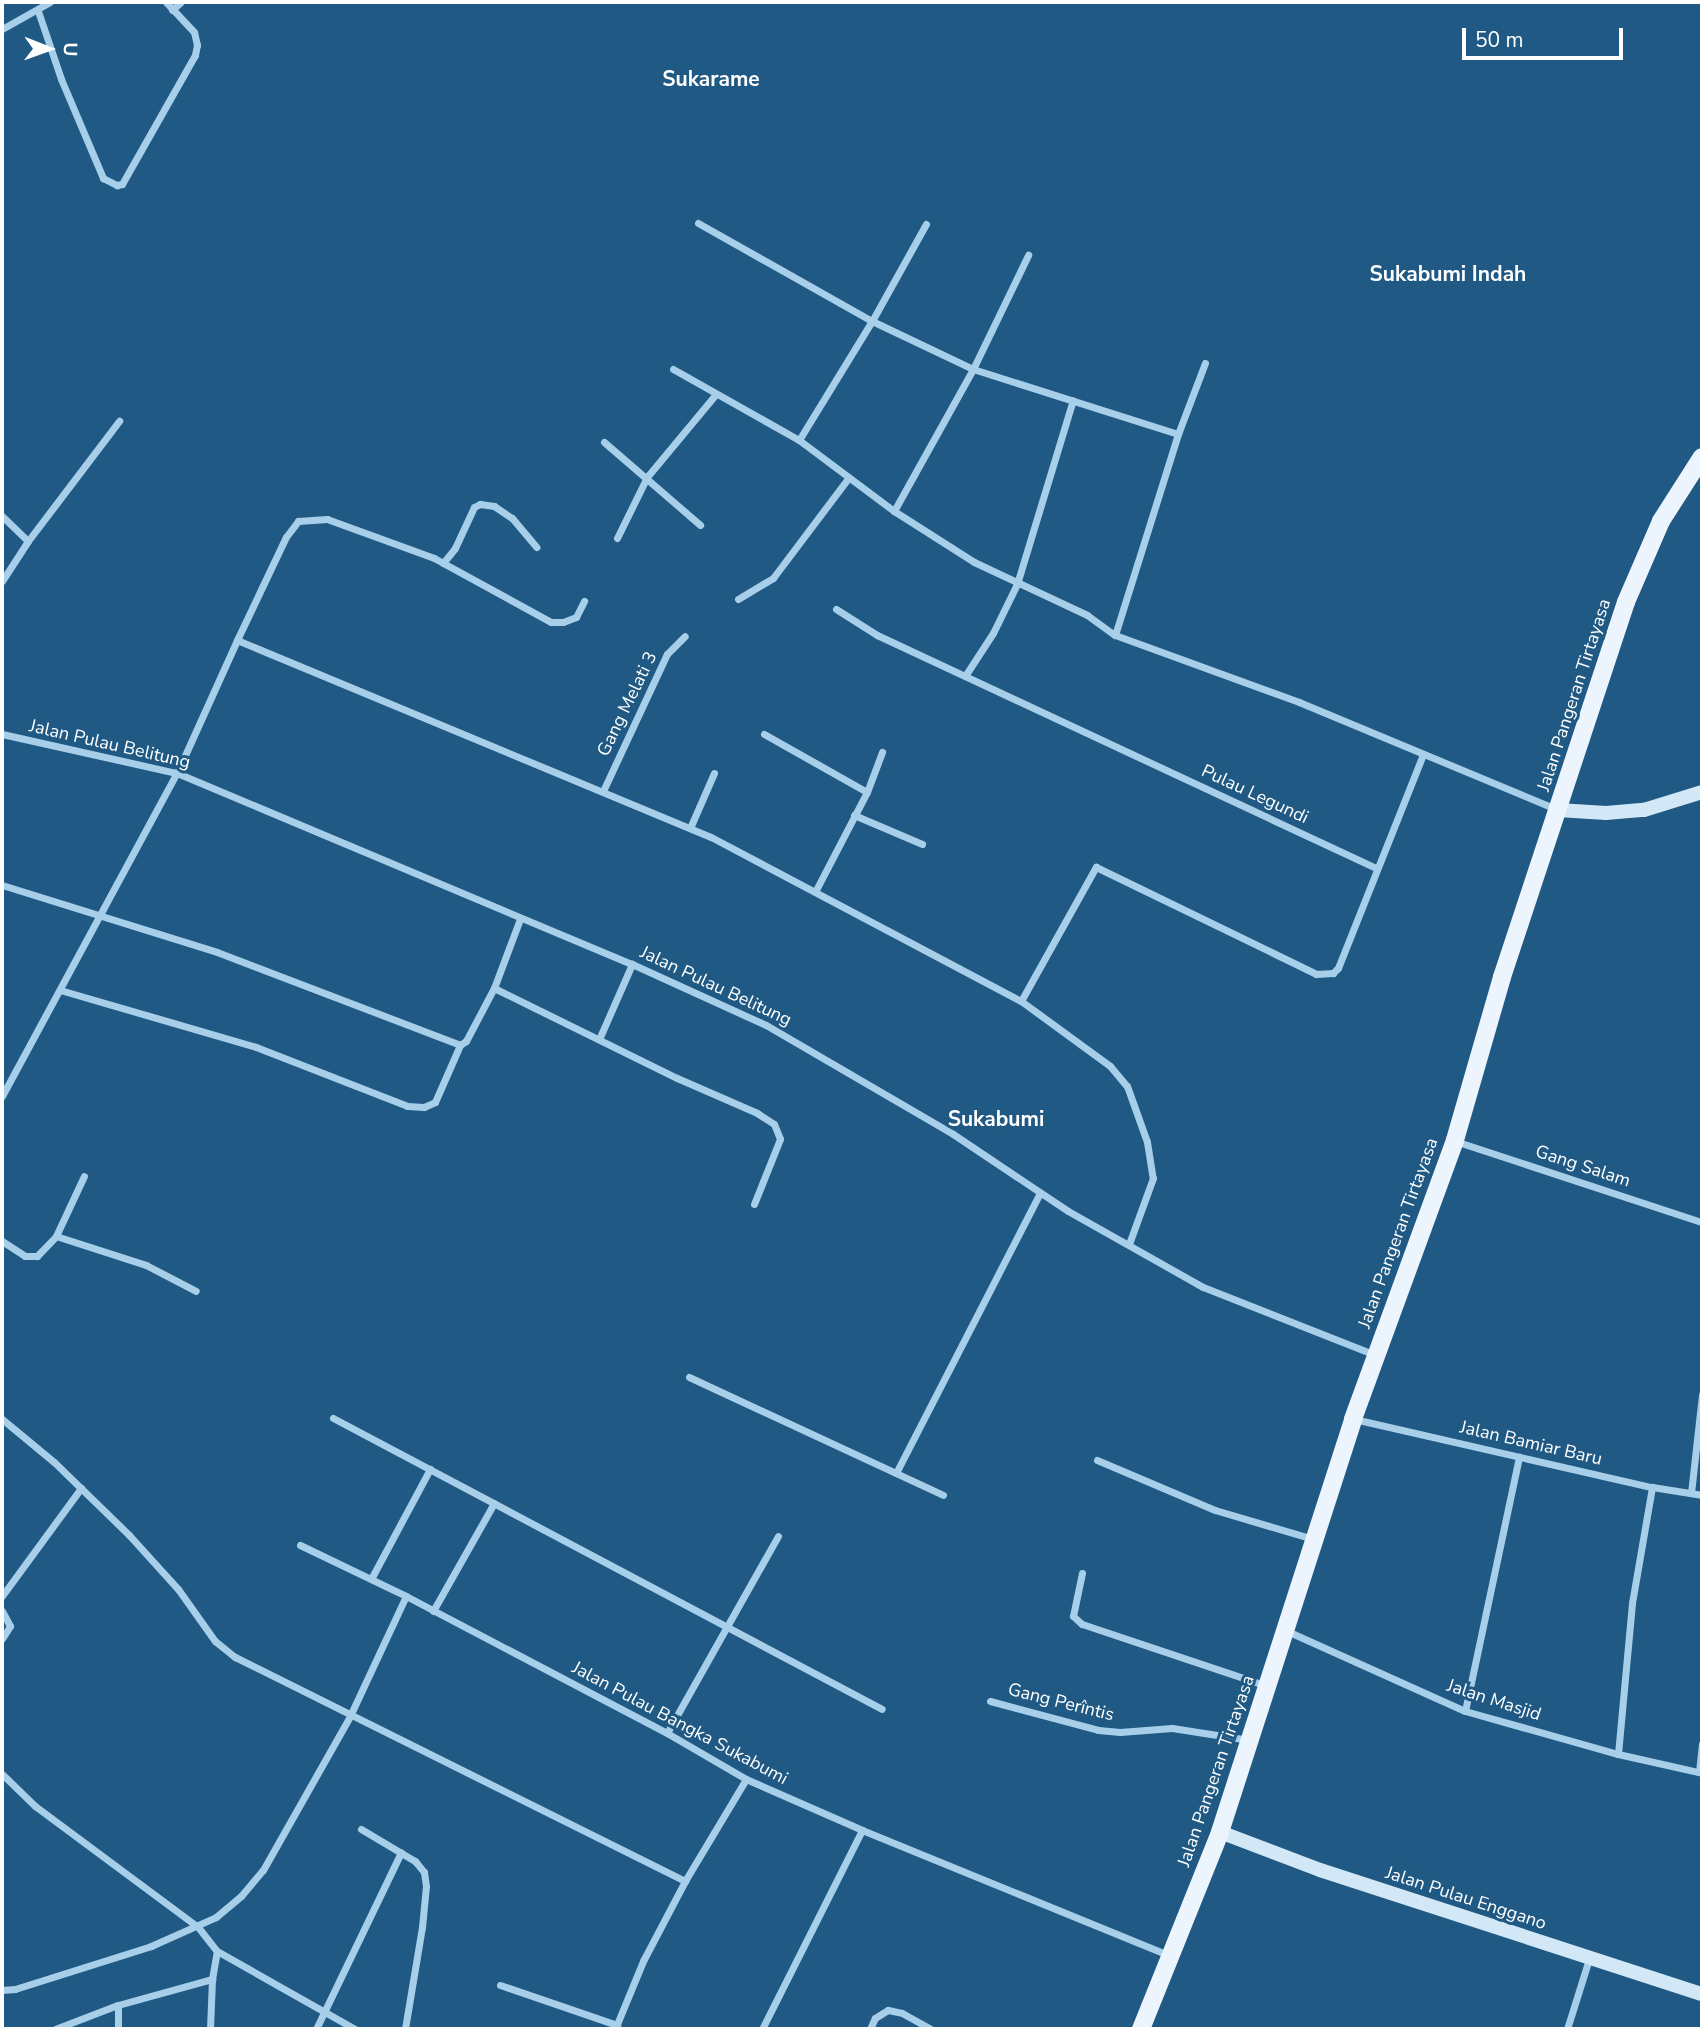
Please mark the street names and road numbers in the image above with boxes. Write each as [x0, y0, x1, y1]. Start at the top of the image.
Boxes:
street label: Jalan Pangeran Tirtayasa [1533, 596, 1615, 794]
street label: Gang Melati 3 [592, 648, 662, 760]
street label: Jalan Pulau Belitung [27, 715, 193, 773]
street label: Pulau Legundi [1198, 760, 1312, 828]
street label: Jalan Pulau Belitung [637, 941, 795, 1031]
street label: Jalan Pangeran Tirtayasa [1353, 1135, 1443, 1331]
street label: Gang Salam [1533, 1140, 1633, 1192]
street label: Jalan Bamiar Baru [1458, 1416, 1604, 1470]
street label: Jalan Pulau Bangka Sukabumi [568, 1657, 792, 1789]
street label: Jalan Pangeran Tirtayasa [1173, 1672, 1259, 1870]
street label: Jalan Masjid [1444, 1675, 1544, 1725]
street label: Gang Perîntis [1006, 1678, 1116, 1726]
street label: Jalan Pulau Enggano [1383, 1862, 1549, 1934]

